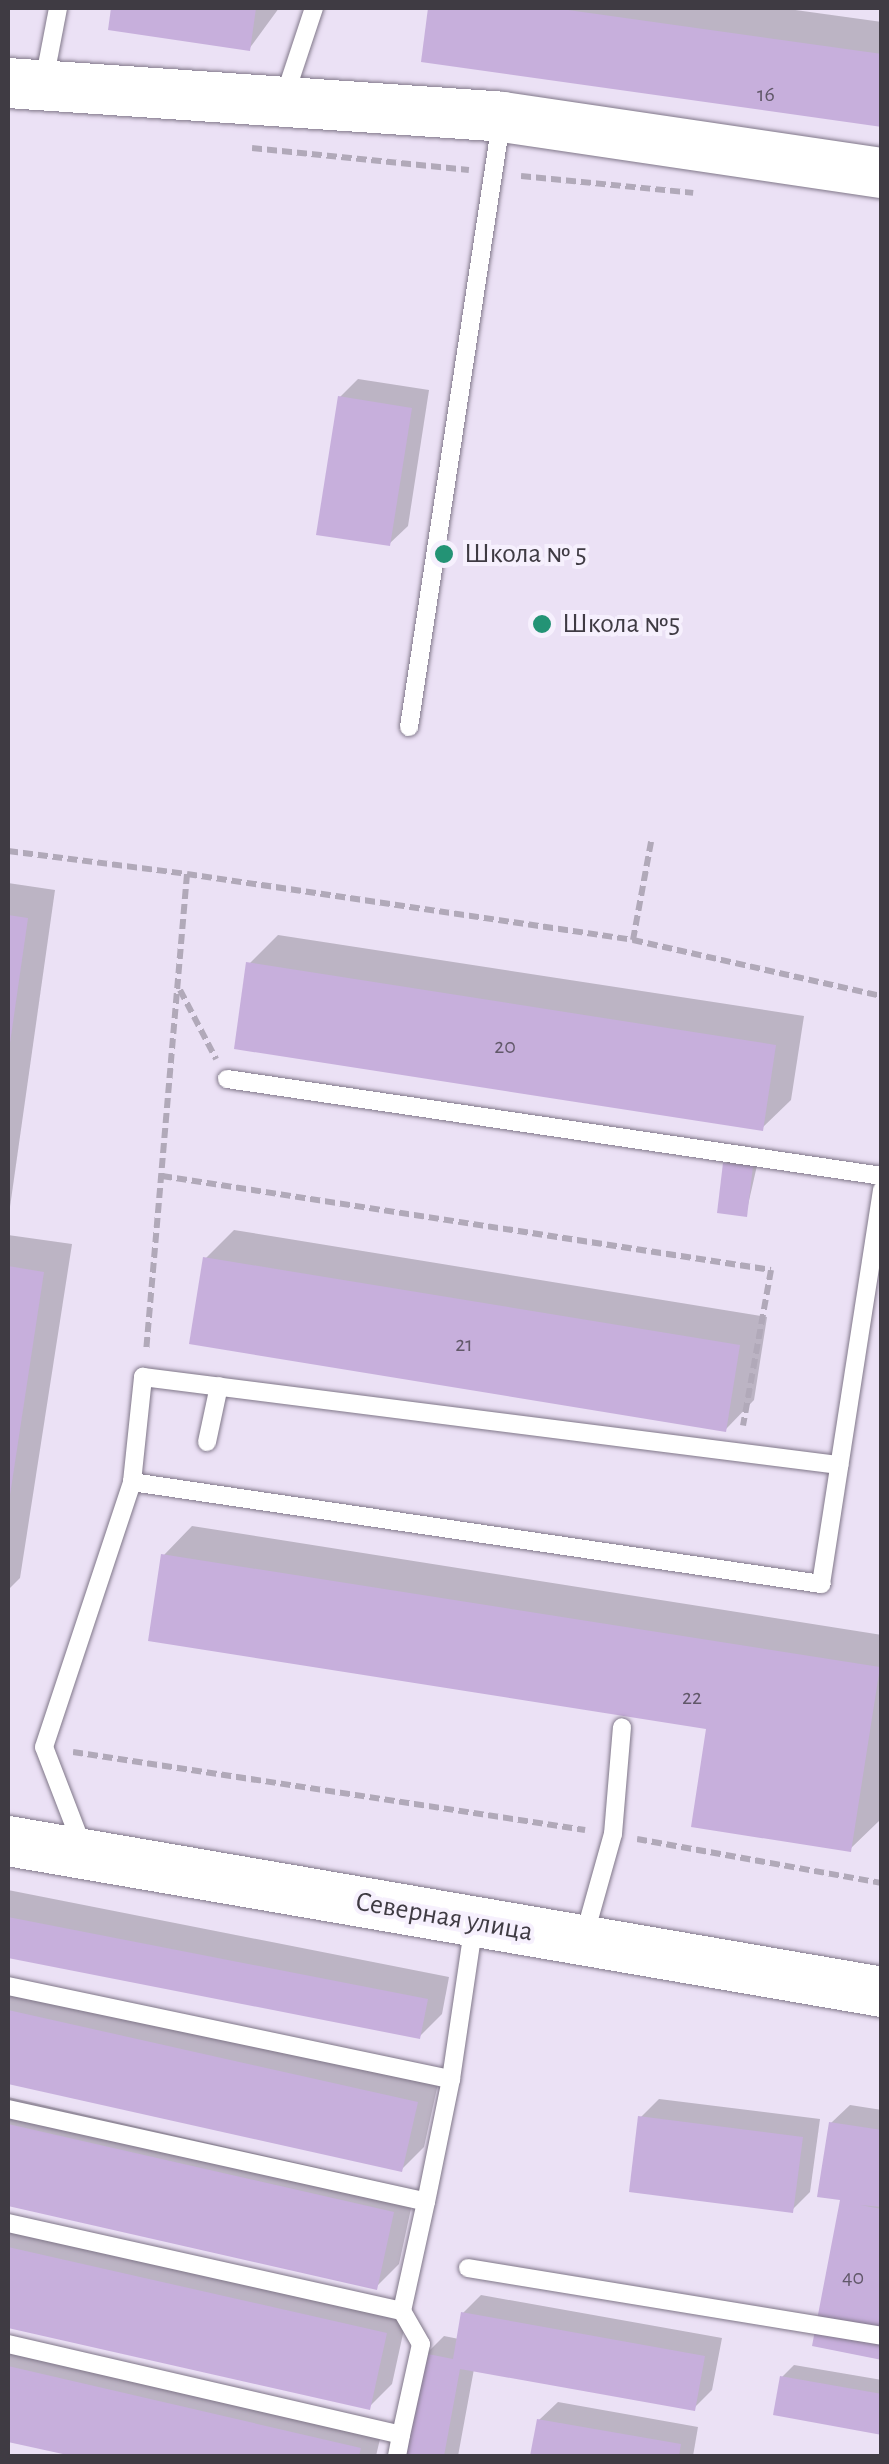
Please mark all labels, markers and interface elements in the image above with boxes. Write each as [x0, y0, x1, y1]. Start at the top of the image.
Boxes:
house number: 16 [757, 82, 775, 108]
place label: Школа № 5 [464, 537, 587, 571]
marker: Школа № 5 [433, 543, 455, 565]
place label: Школа №5 [562, 607, 680, 641]
marker: Школа №5 [531, 613, 553, 635]
house number: 20 [494, 1034, 516, 1060]
house number: 21 [455, 1332, 473, 1358]
house number: 22 [682, 1685, 702, 1711]
street label: Северная улица [353, 1885, 535, 1949]
house number: 40 [842, 2265, 864, 2291]

